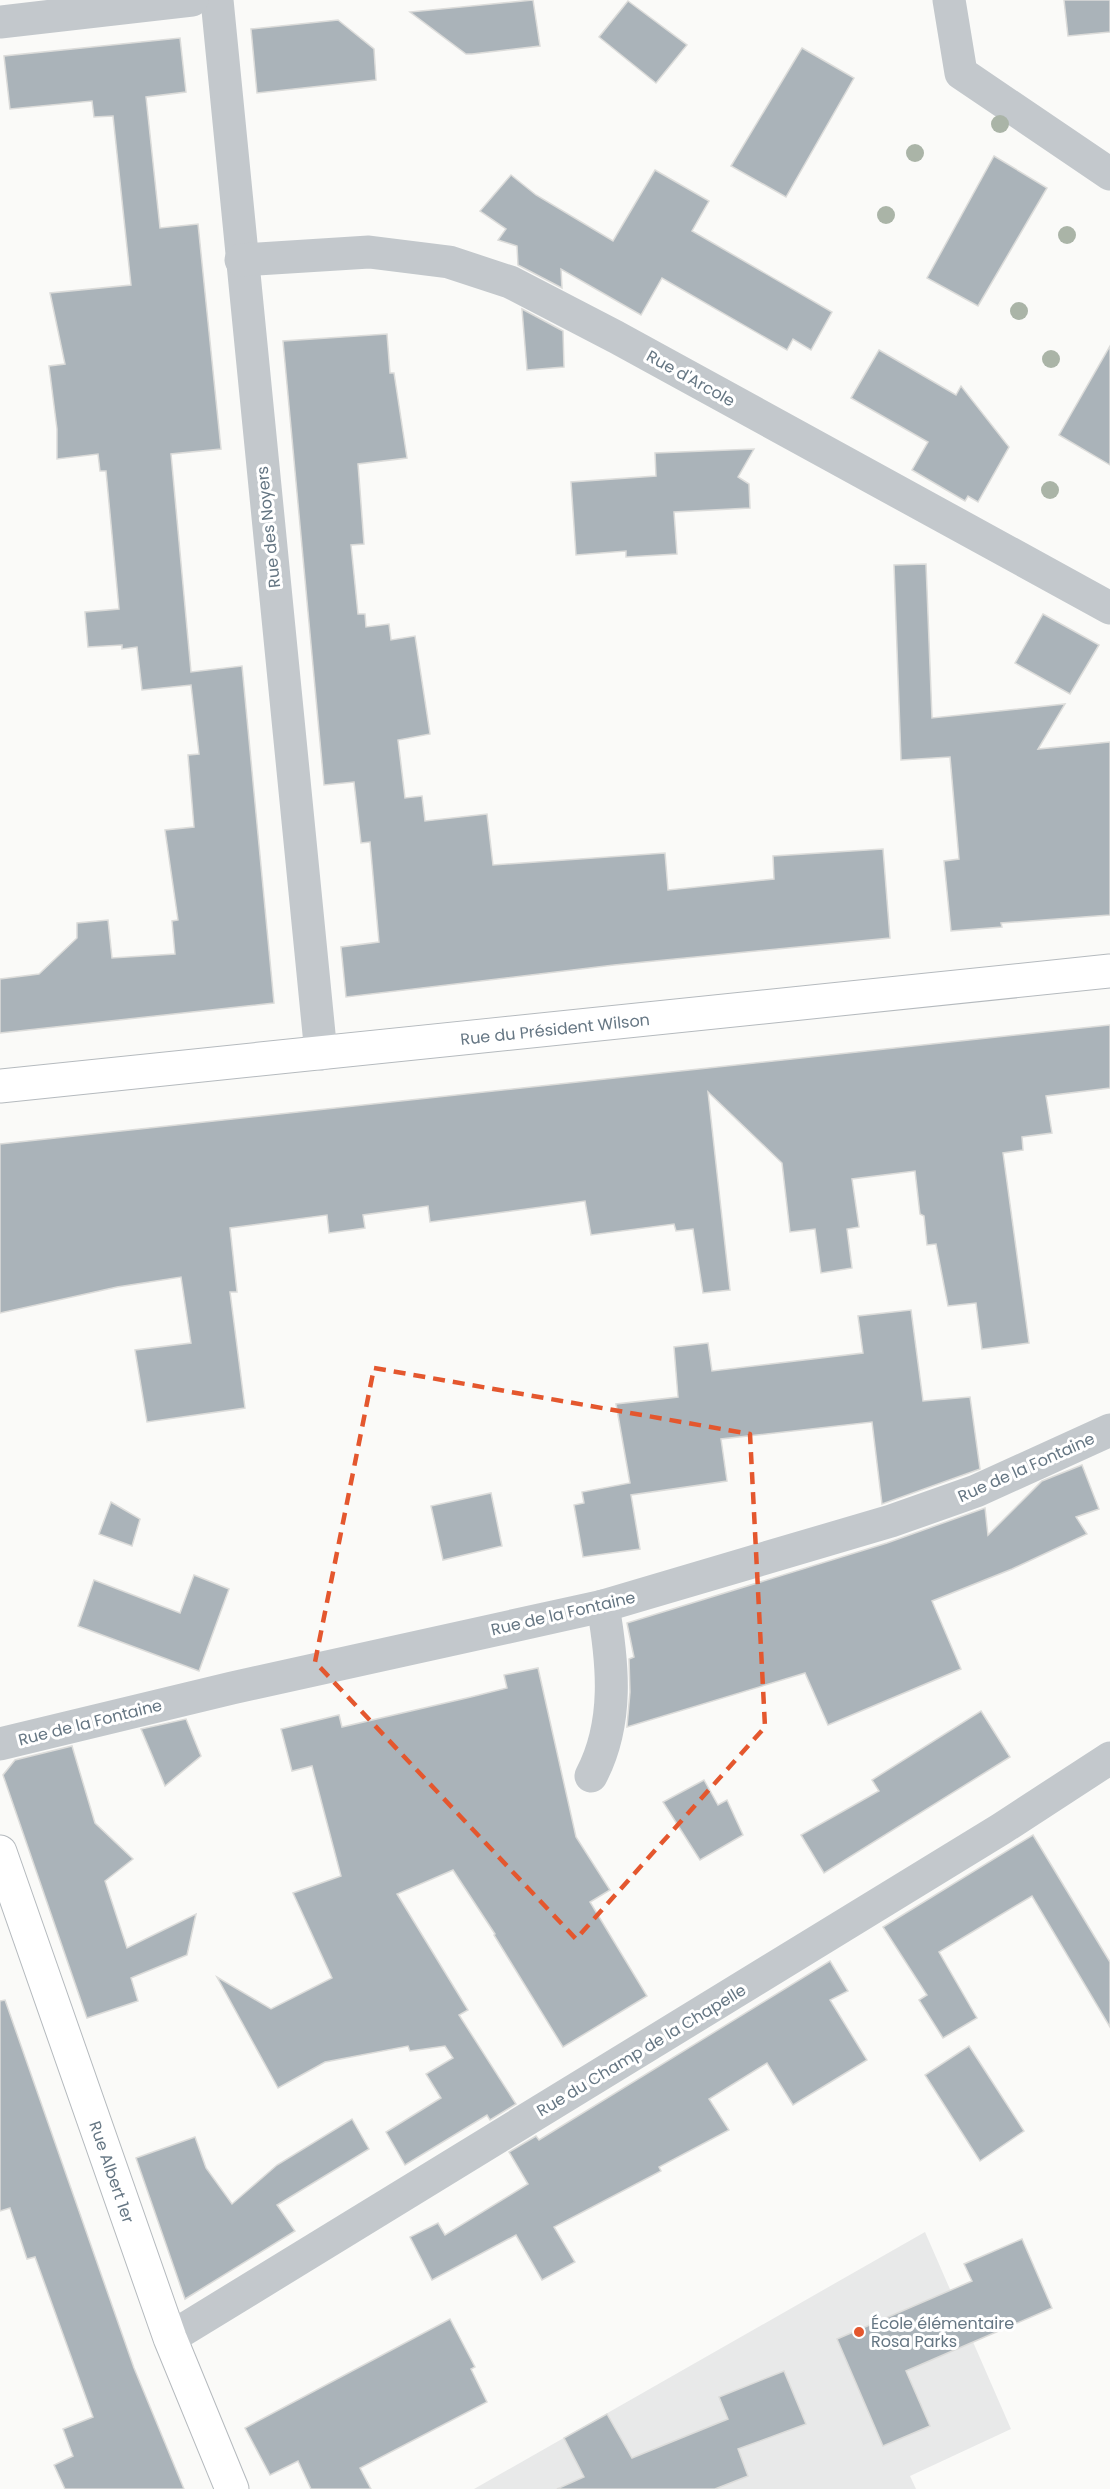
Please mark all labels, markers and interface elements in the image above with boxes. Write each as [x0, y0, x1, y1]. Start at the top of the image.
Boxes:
street label: Rue d'Arcole [642, 345, 739, 412]
street label: Rue des Noyers [251, 465, 286, 589]
street label: Rue du Président Wilson [459, 1008, 651, 1051]
street label: Rue de la Fontaine [954, 1427, 1098, 1508]
street label: Rue de la Fontaine [489, 1586, 638, 1641]
street label: Rue de la Fontaine [16, 1693, 165, 1751]
street label: Rue du Champ de la Chapelle [532, 1979, 750, 2122]
street label: Rue Albert 1er [83, 2118, 140, 2226]
place label: École élémentaire Rosa Parks [871, 2312, 1014, 2353]
marker: École élémentaire Rosa Parks [852, 2325, 866, 2339]

